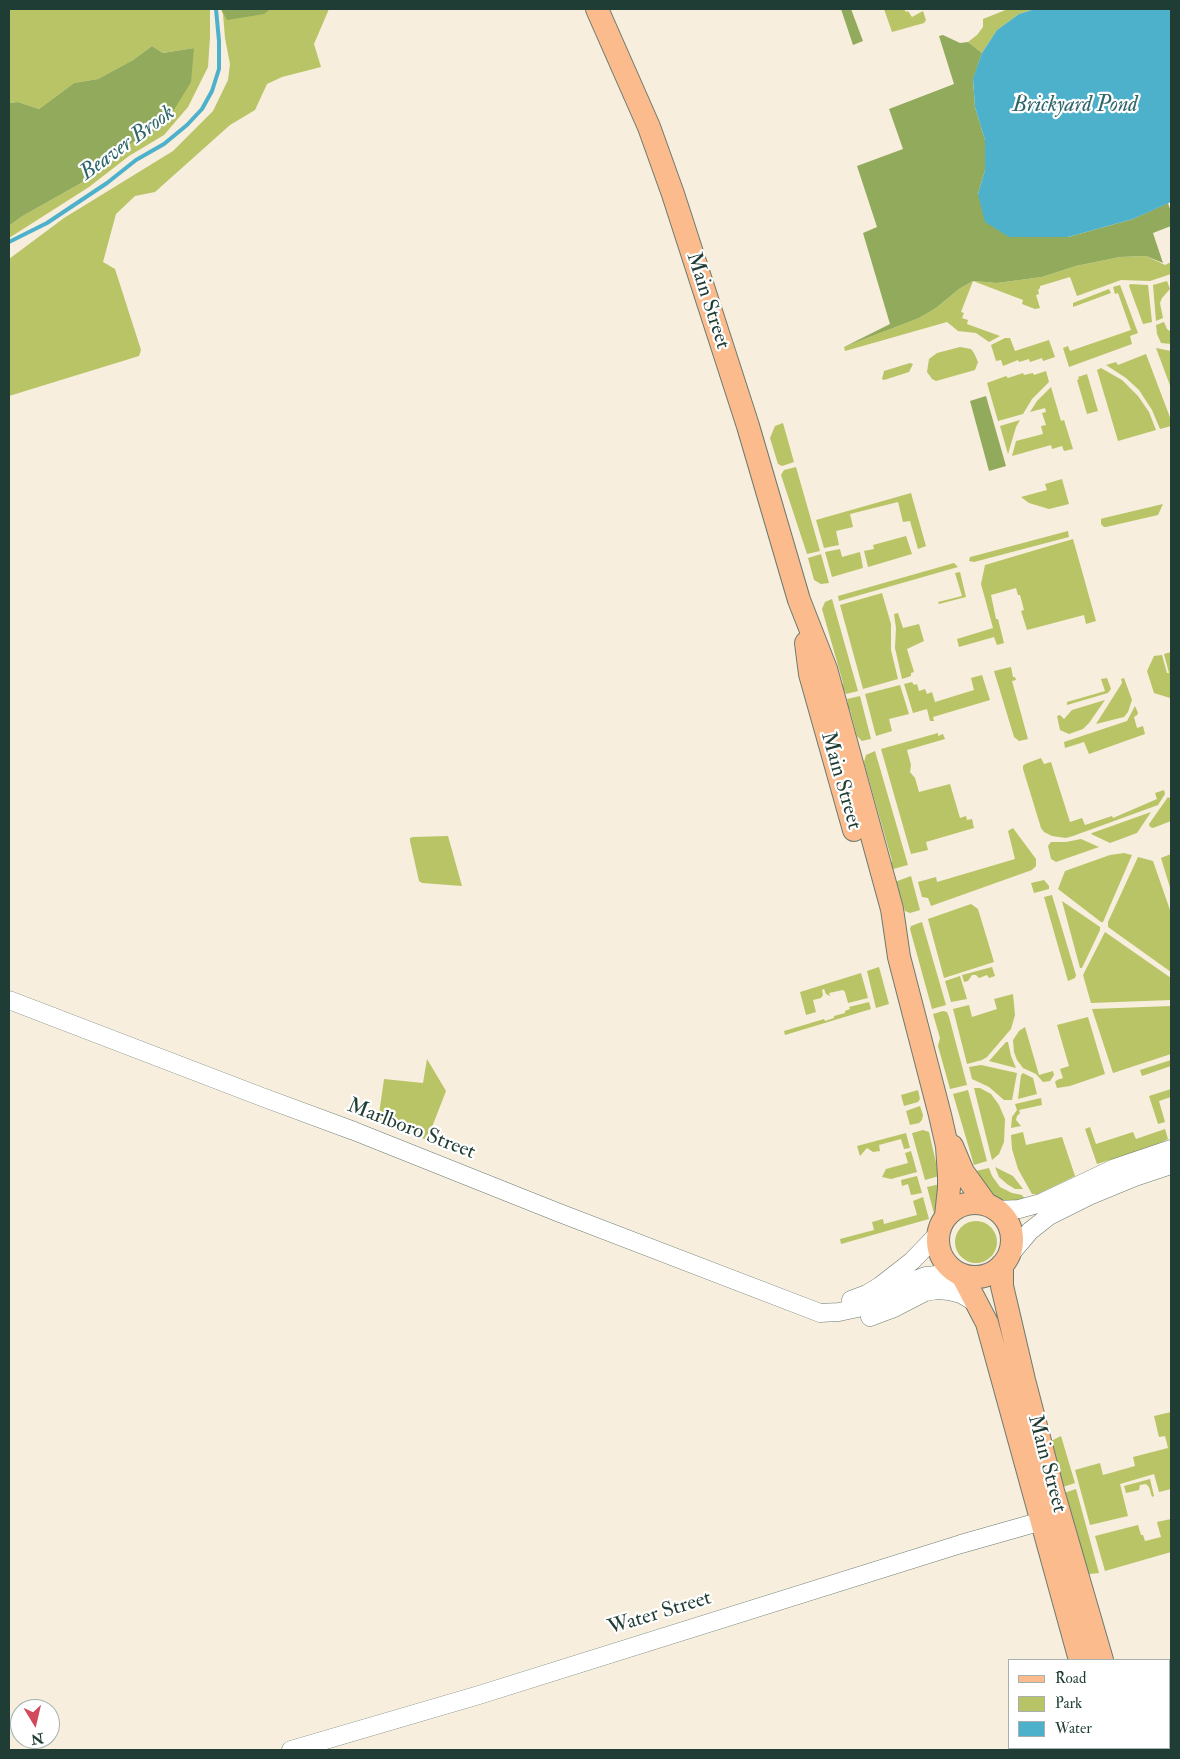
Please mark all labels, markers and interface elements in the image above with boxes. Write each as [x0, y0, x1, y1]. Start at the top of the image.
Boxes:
water label: Brickyard Pond [1012, 93, 1138, 119]
water label: Beaver Brook [75, 101, 181, 187]
street label: Main Street [680, 249, 734, 353]
street label: Main Street [814, 729, 866, 833]
street label: Marlboro Street [343, 1094, 479, 1166]
street label: Main Street [1021, 1412, 1071, 1516]
street label: Water Street [605, 1586, 715, 1642]
legend [1008, 1659, 1170, 1749]
text: Road [1055, 1669, 1086, 1688]
text: Park [1055, 1694, 1082, 1713]
north arrow [10, 1699, 60, 1749]
text: Water [1055, 1719, 1092, 1738]
text: N [30, 1729, 45, 1748]

